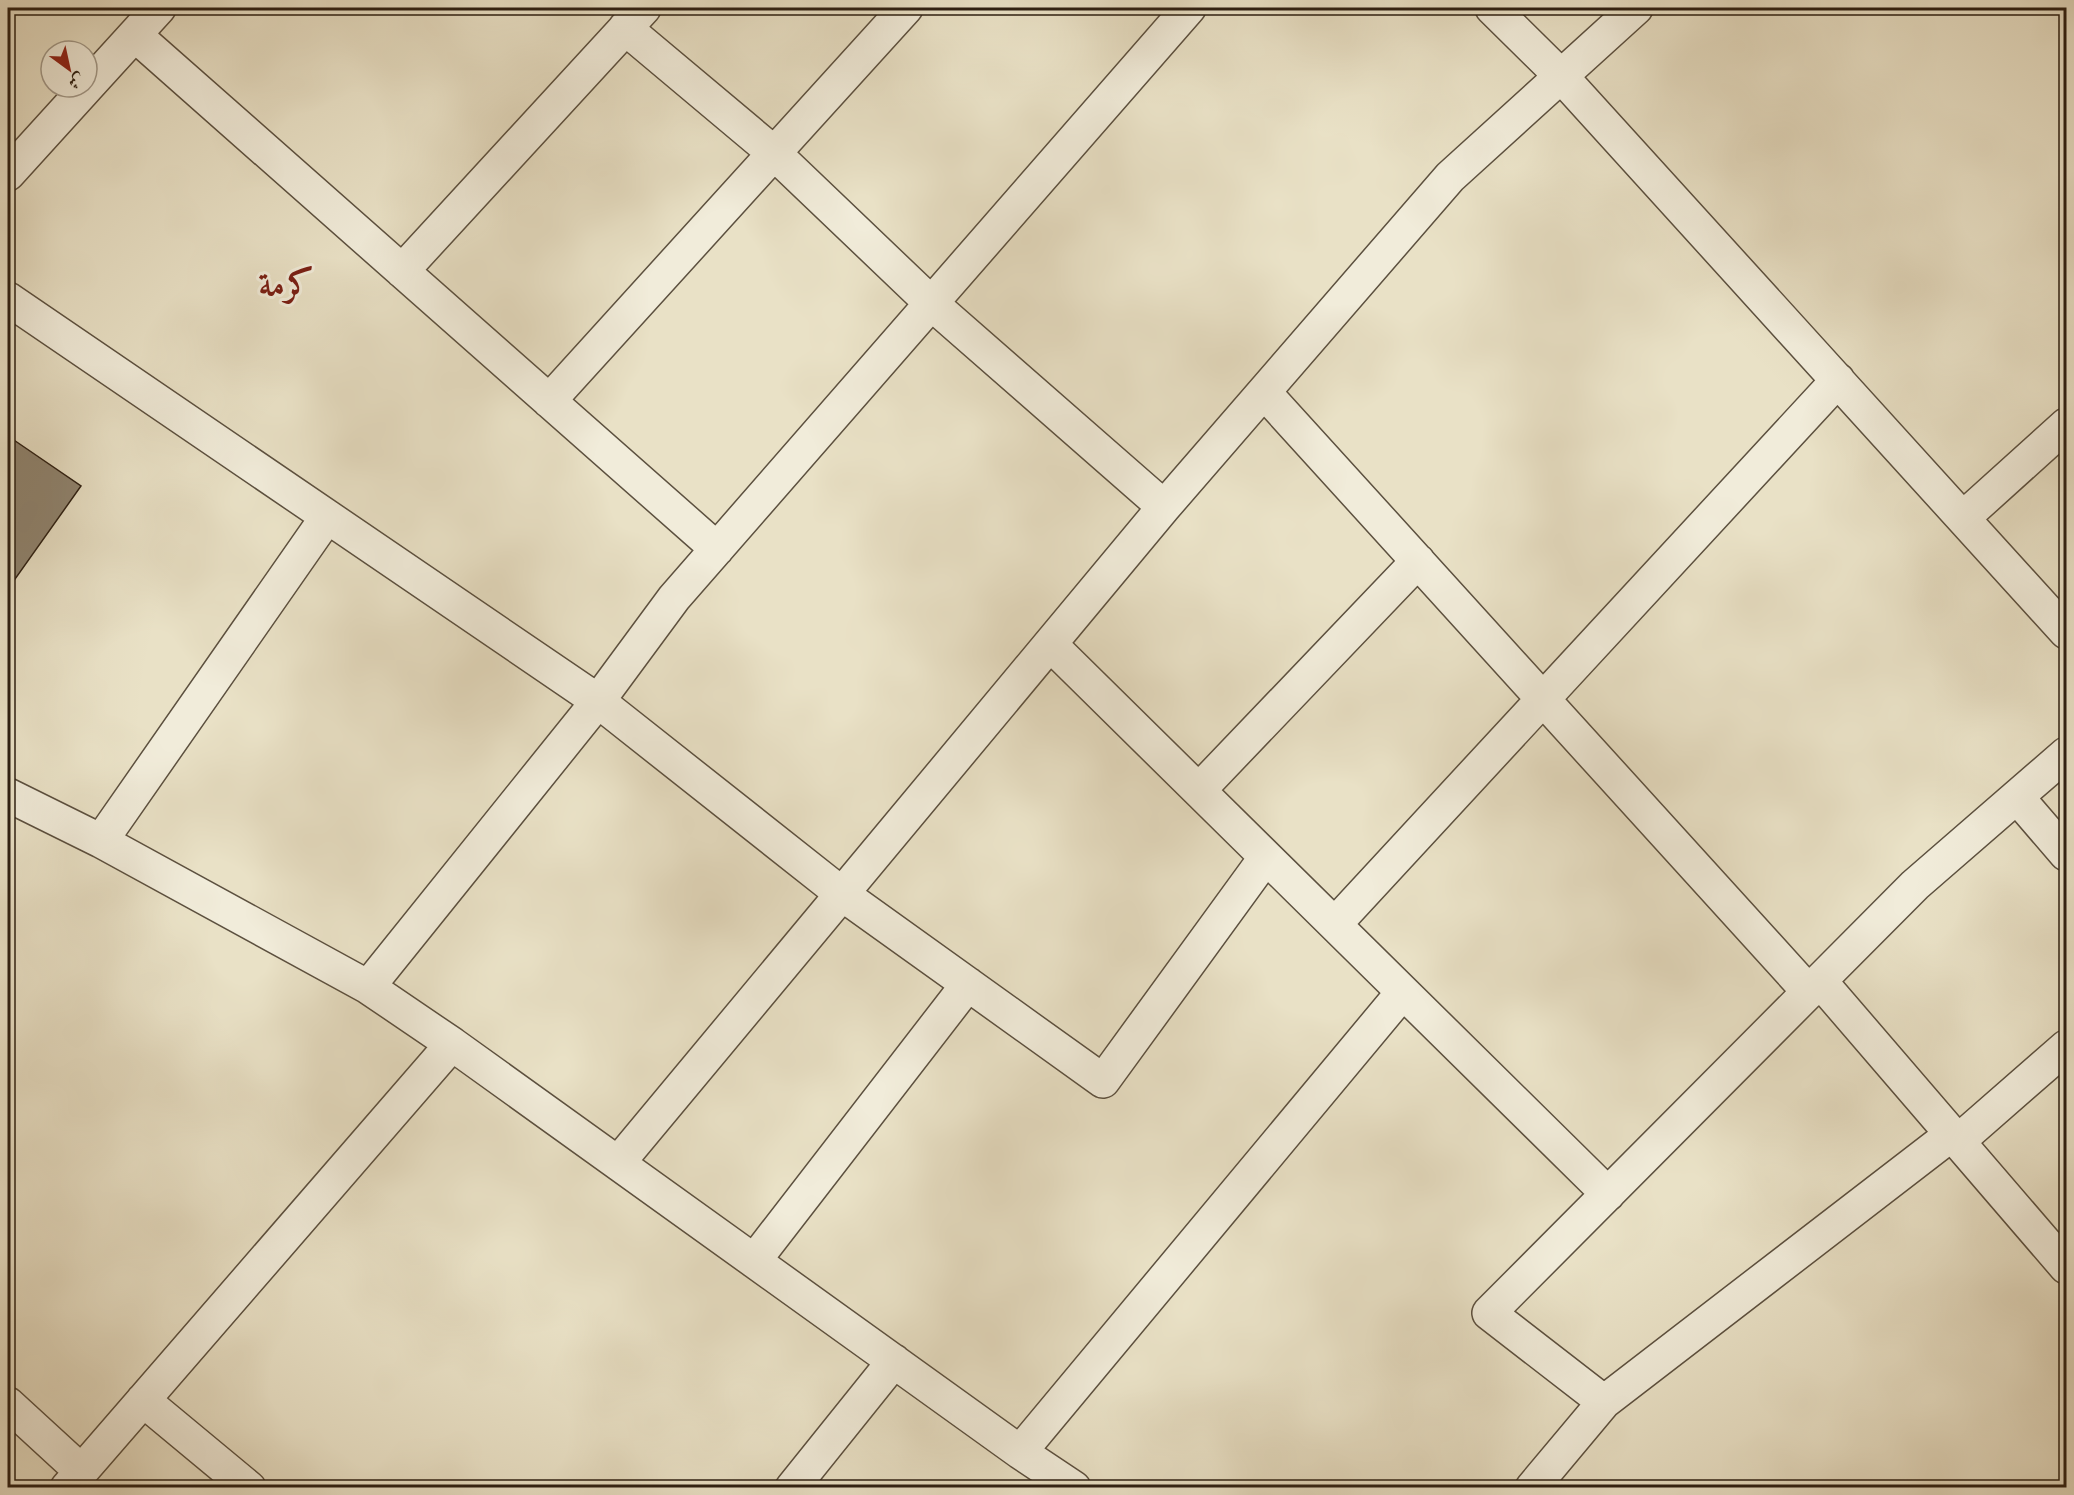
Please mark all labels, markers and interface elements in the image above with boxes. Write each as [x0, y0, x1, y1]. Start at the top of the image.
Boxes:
north arrow [39, 39, 99, 99]
text: ش [63, 66, 89, 93]
district label: كرمة [259, 262, 313, 311]

